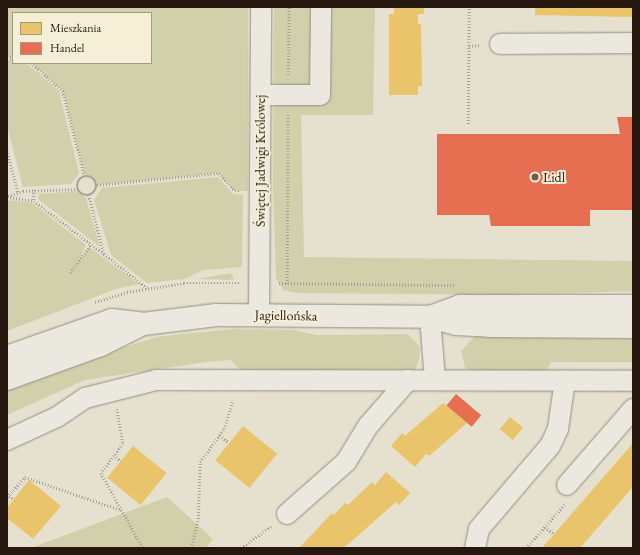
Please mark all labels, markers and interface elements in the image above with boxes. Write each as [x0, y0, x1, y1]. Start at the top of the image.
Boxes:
legend [12, 12, 152, 64]
text: Mieszkania [50, 20, 101, 36]
text: Handel [50, 40, 84, 56]
street label: Świętej Jadwigi Królowej [252, 95, 268, 227]
place label: Lidl [543, 169, 565, 185]
marker: Lidl [530, 172, 540, 182]
street label: Jagiellońska [254, 306, 318, 324]

